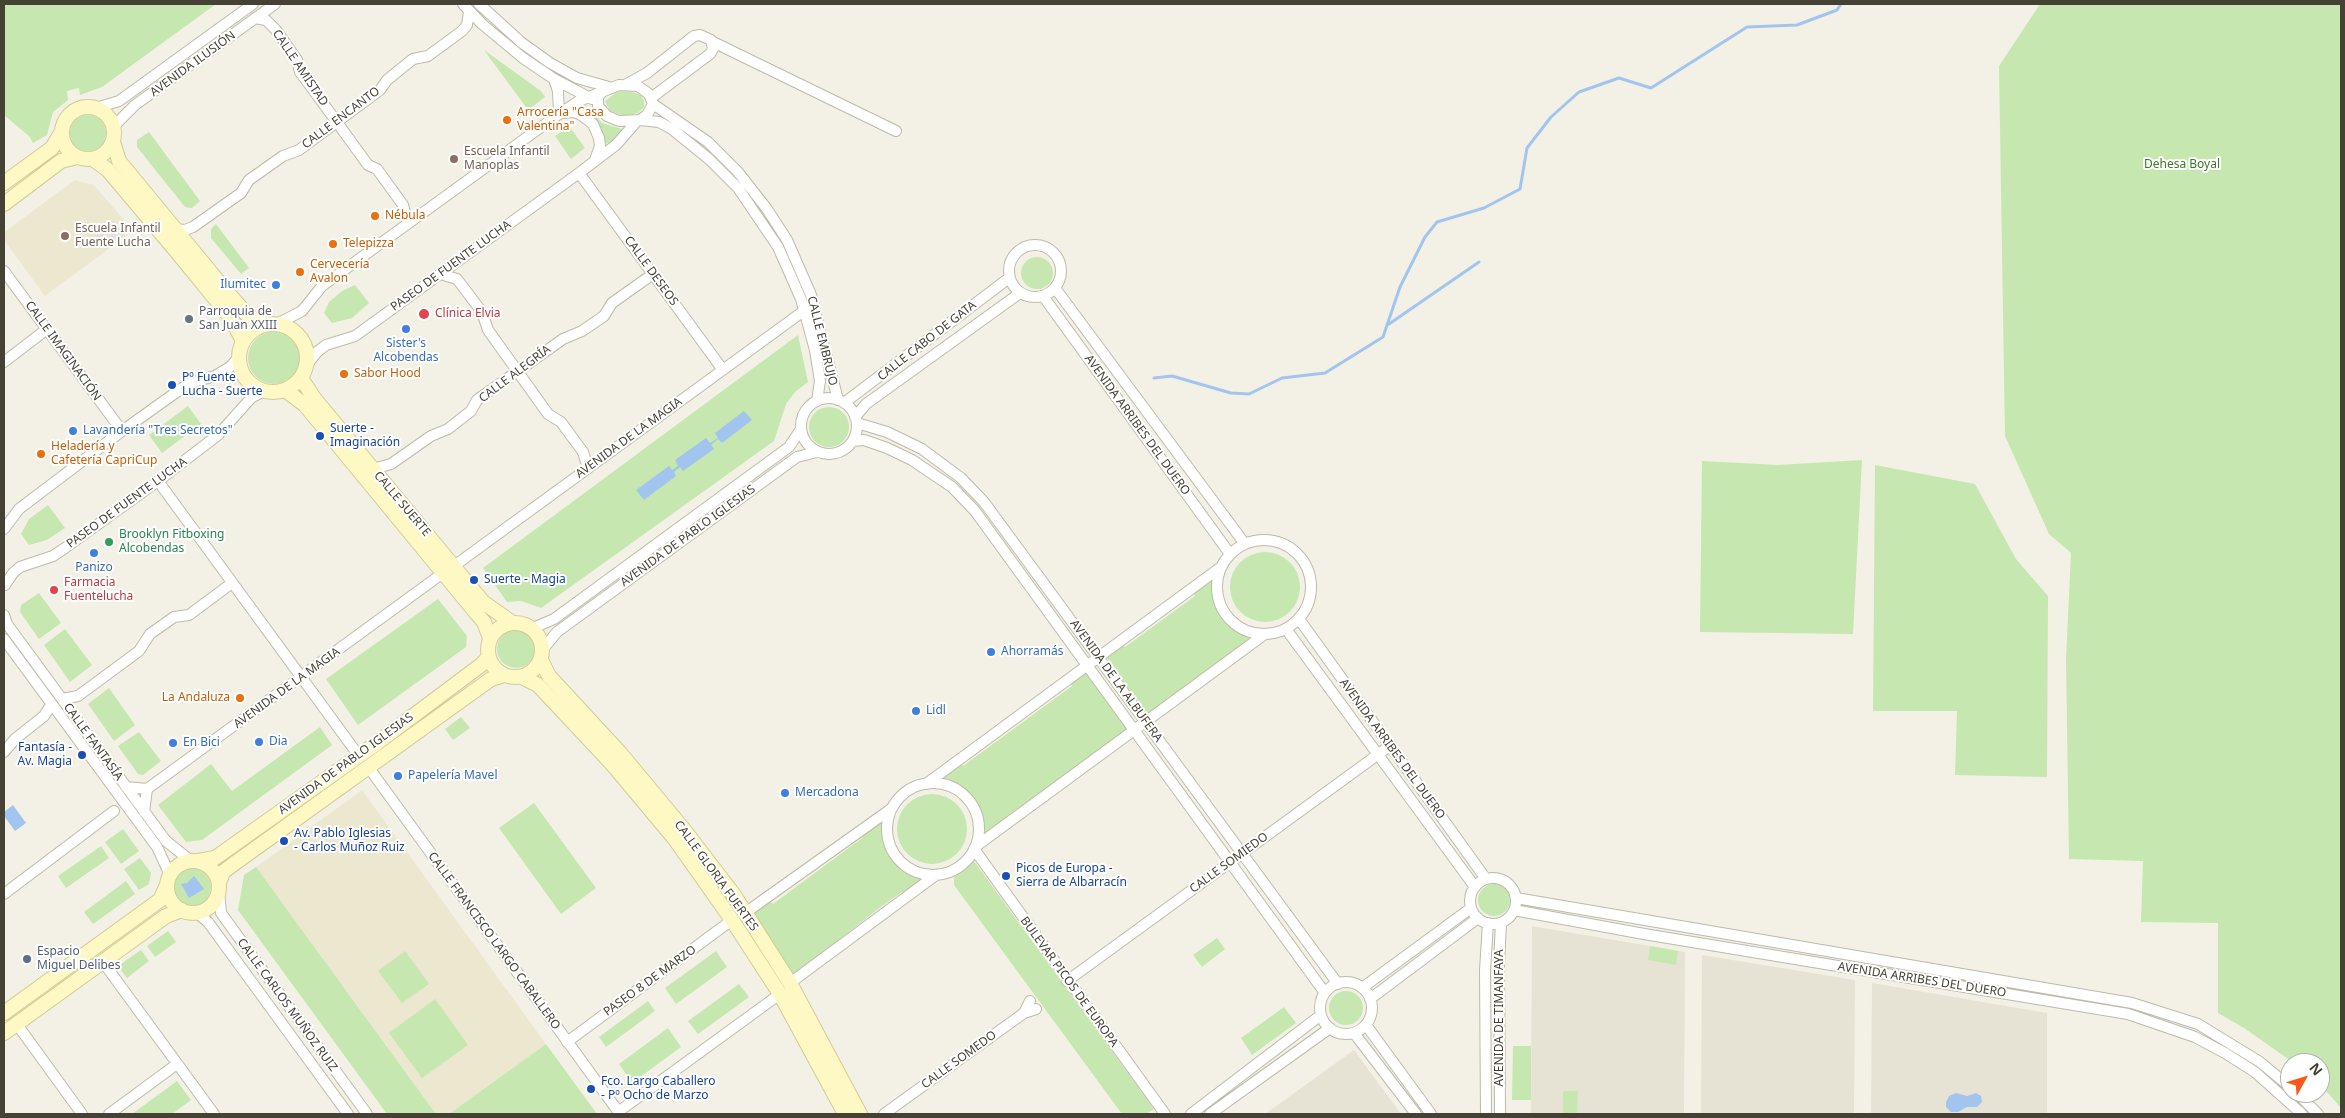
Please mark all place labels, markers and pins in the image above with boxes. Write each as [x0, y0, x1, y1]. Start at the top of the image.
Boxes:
place label: Arrocería "Casa Valentina" [517, 106, 604, 134]
marker: Arrocería "Casa Valentina" [501, 114, 513, 126]
place label: Escuela Infantil Manoplas [464, 145, 550, 173]
marker: Escuela Infantil Manoplas [448, 153, 460, 165]
place label: Nébula [385, 209, 426, 223]
marker: Nébula [369, 210, 381, 222]
place label: Escuela Infantil Fuente Lucha [75, 222, 161, 250]
marker: Escuela Infantil Fuente Lucha [59, 230, 71, 242]
place label: Telepizza [343, 237, 394, 251]
marker: Telepizza [327, 238, 339, 250]
place label: Cervecería Avalon [310, 258, 369, 286]
marker: Cervecería Avalon [294, 266, 306, 278]
place label: Ilumitec [220, 278, 266, 292]
marker: Ilumitec [270, 279, 282, 291]
place label: Parroquia de San Juan XXIII [199, 305, 277, 333]
marker: Clínica Elvia [417, 307, 431, 321]
place label: Clínica Elvia [435, 307, 501, 321]
marker: Parroquia de San Juan XXIII [183, 313, 195, 325]
marker: Sister's Alcobendas [400, 323, 412, 335]
place label: Sister's Alcobendas [373, 337, 439, 365]
place label: Sabor Hood [354, 367, 421, 381]
marker: Sabor Hood [338, 368, 350, 380]
place label: Pº Fuente Lucha - Suerte [182, 371, 263, 399]
marker: Pº Fuente Lucha - Suerte [166, 379, 178, 391]
place label: Suerte - Imaginación [330, 422, 400, 450]
place label: Lavandería "Tres Secretos" [83, 424, 233, 438]
marker: Lavandería "Tres Secretos" [67, 425, 79, 437]
marker: Suerte - Imaginación [314, 430, 326, 442]
place label: Heladería y Cafetería CapriCup [51, 440, 157, 468]
marker: Heladería y Cafetería CapriCup [35, 448, 47, 460]
place label: Brooklyn Fitboxing Alcobendas [119, 528, 224, 556]
marker: Brooklyn Fitboxing Alcobendas [103, 536, 115, 548]
marker: Panizo [88, 547, 100, 559]
place label: Panizo [75, 561, 113, 575]
place label: Suerte - Magia [484, 573, 566, 587]
marker: Suerte - Magia [468, 574, 480, 586]
place label: Farmacia Fuentelucha [64, 576, 133, 604]
marker: Farmacia Fuentelucha [48, 584, 60, 596]
place label: Ahorramás [1001, 645, 1063, 659]
marker: Ahorramás [985, 646, 997, 658]
place label: La Andaluza [162, 691, 230, 705]
marker: La Andaluza [234, 692, 246, 704]
place label: Lidl [926, 704, 946, 718]
marker: Lidl [910, 705, 922, 717]
place label: Dia [269, 735, 288, 749]
place label: En Bici [183, 736, 220, 750]
marker: Dia [253, 736, 265, 748]
marker: En Bici [167, 737, 179, 749]
place label: Fantasía - Av. Magia [18, 741, 72, 769]
marker: Fantasía - Av. Magia [76, 749, 88, 761]
place label: Papelería Mavel [408, 769, 497, 783]
marker: Papelería Mavel [392, 770, 404, 782]
place label: Mercadona [795, 786, 859, 800]
marker: Mercadona [779, 787, 791, 799]
place label: Av. Pablo Iglesias - Carlos Muñoz Ruiz [294, 827, 405, 855]
marker: Av. Pablo Iglesias - Carlos Muñoz Ruiz [278, 835, 290, 847]
place label: Picos de Europa - Sierra de Albarracín [1016, 862, 1127, 890]
marker: Picos de Europa - Sierra de Albarracín [1000, 870, 1012, 882]
place label: Espacio Miguel Delibes [37, 945, 120, 973]
marker: Espacio Miguel Delibes [21, 953, 33, 965]
place label: Fco. Largo Caballero - Pº Ocho de Marzo [601, 1075, 716, 1103]
marker: Fco. Largo Caballero - Pº Ocho de Marzo [585, 1083, 597, 1095]

